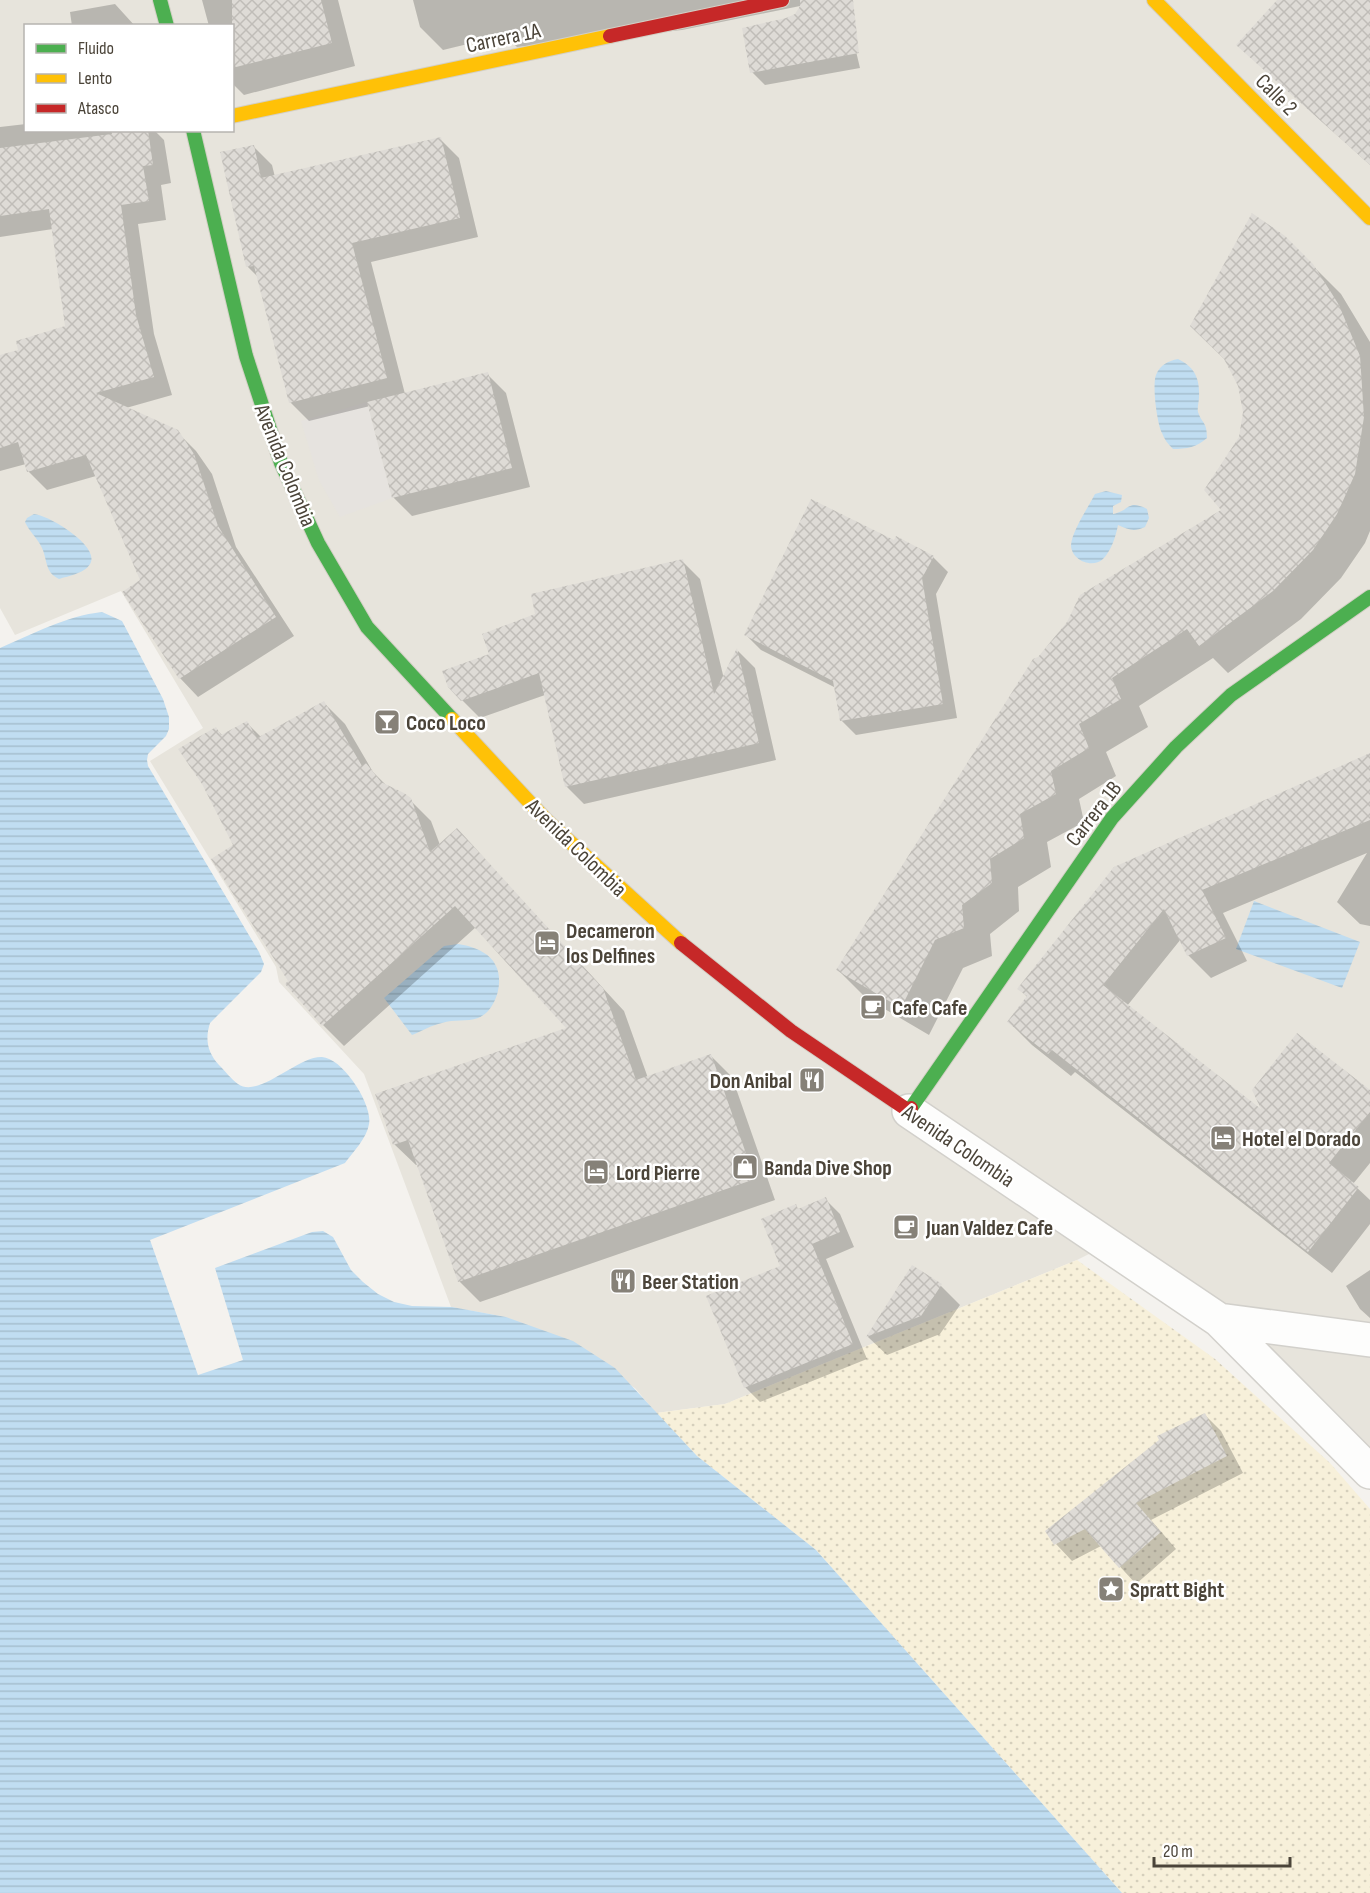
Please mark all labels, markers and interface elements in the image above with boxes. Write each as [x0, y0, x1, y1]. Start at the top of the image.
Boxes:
street label: Carrera 1A [464, 17, 543, 59]
legend [24, 24, 234, 132]
text: Fluido [78, 38, 114, 59]
text: Lento [78, 68, 112, 89]
street label: Calle 2 [1249, 68, 1303, 122]
text: Atasco [77, 98, 119, 119]
street label: Avenida Colombia [247, 399, 321, 531]
bar icon: Coco Loco [372, 707, 402, 737]
place label: Coco Loco [406, 710, 486, 737]
street label: Carrera 1B [1060, 776, 1128, 852]
street label: Avenida Colombia [519, 793, 632, 903]
place label: Decameron los Delfines [566, 918, 655, 970]
hotel icon: Decameron los Delfines [532, 928, 562, 958]
cafe icon: Cafe Cafe [858, 992, 888, 1022]
place label: Cafe Cafe [892, 995, 967, 1022]
restaurant icon: Don Anibal [797, 1065, 827, 1095]
place label: Don Anibal [710, 1068, 792, 1095]
street label: Avenida Colombia [896, 1098, 1019, 1194]
hotel icon: Hotel el Dorado [1208, 1123, 1238, 1153]
place label: Hotel el Dorado [1242, 1126, 1361, 1153]
shop icon: Banda Dive Shop [730, 1152, 760, 1182]
place label: Banda Dive Shop [764, 1155, 892, 1182]
hotel icon: Lord Pierre [581, 1157, 611, 1187]
place label: Lord Pierre [616, 1160, 700, 1187]
cafe icon: Juan Valdez Cafe [891, 1212, 921, 1242]
place label: Juan Valdez Cafe [925, 1215, 1053, 1242]
restaurant icon: Beer Station [608, 1266, 638, 1296]
place label: Beer Station [642, 1269, 739, 1296]
place icon: Spratt Bight [1096, 1574, 1126, 1604]
place label: Spratt Bight [1130, 1577, 1224, 1604]
scale bar [1154, 1830, 1290, 1868]
text: 20 m [1163, 1841, 1193, 1862]

